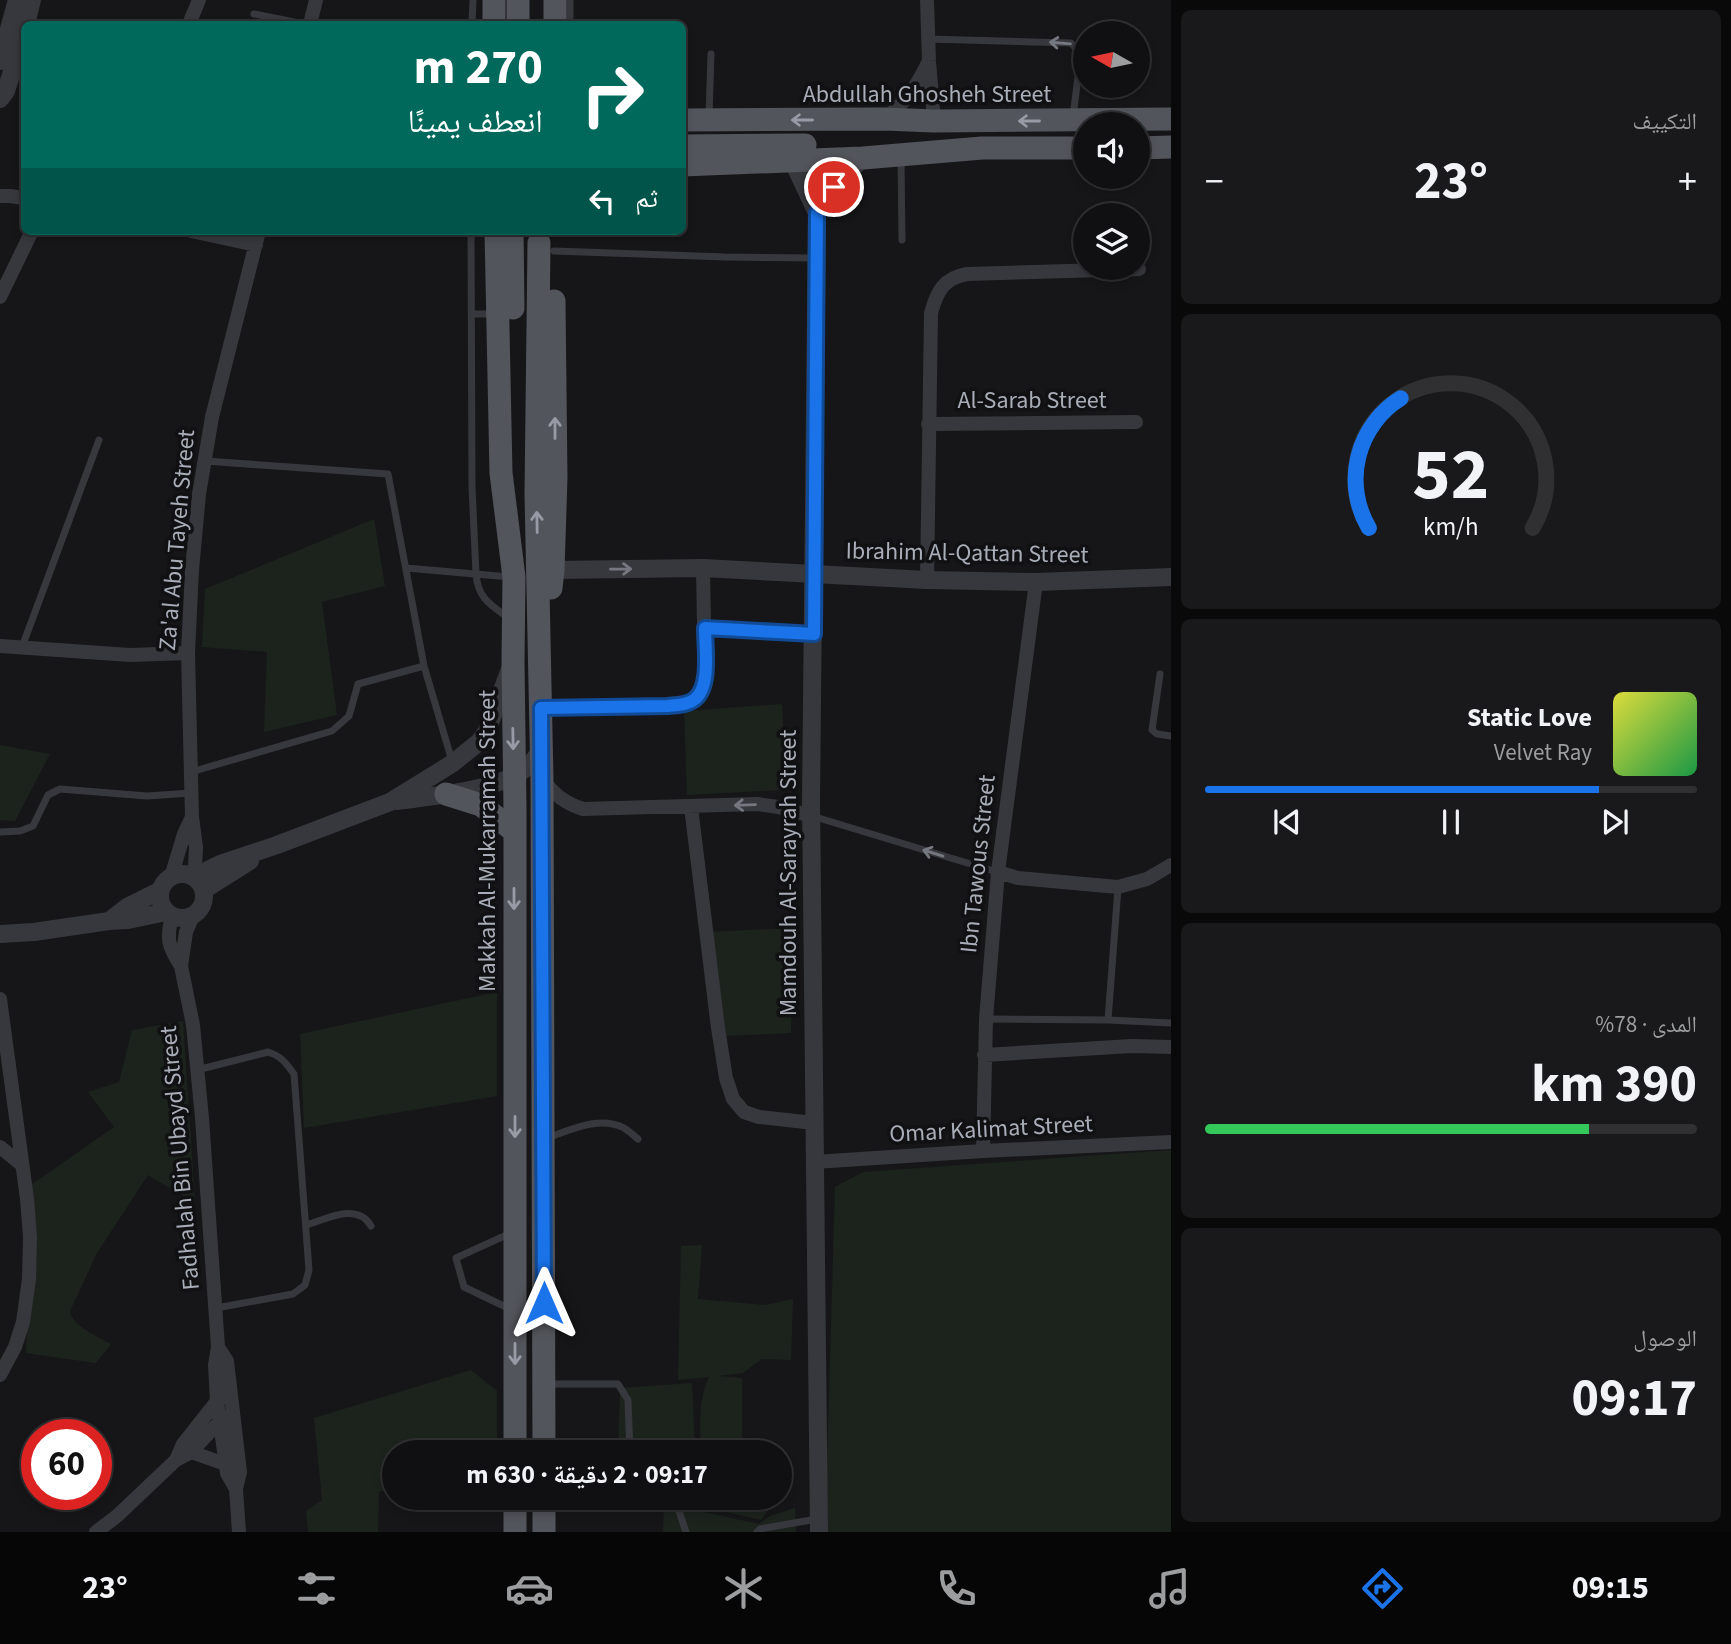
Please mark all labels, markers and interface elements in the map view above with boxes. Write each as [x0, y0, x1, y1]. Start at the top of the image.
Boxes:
north arrow [1073, 21, 1150, 98]
map controls [1073, 21, 1150, 280]
text: 270 m [414, 33, 543, 103]
one-way arrow [1049, 36, 1072, 49]
icon: right [567, 49, 658, 140]
street label: Abdullah Ghosheh Street [803, 77, 1051, 112]
text: انعطف يمينًا [408, 99, 543, 145]
text: التكييف [1632, 105, 1697, 138]
button: sound [1073, 112, 1150, 189]
one-way arrow [791, 113, 814, 127]
one-way arrow [1018, 114, 1041, 128]
text: 23° [1414, 145, 1488, 219]
text: − [1205, 155, 1224, 209]
text: + [1678, 155, 1697, 209]
pin [804, 157, 864, 217]
icon: arrive [815, 168, 853, 206]
text: ثم [635, 180, 658, 217]
icon: left [583, 182, 621, 220]
button: layers [1073, 203, 1150, 280]
street label: Al-Sarab Street [957, 383, 1107, 418]
one-way arrow [548, 417, 562, 440]
text: 52 [1413, 423, 1489, 527]
street label: Za'al Abu Tayeh Street [150, 428, 204, 652]
text: km/h [1423, 508, 1479, 544]
one-way arrow [530, 511, 543, 534]
street label: Ibrahim Al-Qattan Street [845, 533, 1089, 573]
one-way arrow [610, 562, 633, 576]
street label: Makkah Al-Mukarramah Street [470, 690, 505, 992]
text: Static Love [1467, 699, 1592, 736]
one-way arrow [507, 728, 520, 751]
street label: Mamdouh Al-Sarayrah Street [771, 730, 806, 1016]
text: Velvet Ray [1494, 736, 1592, 769]
street label: Ibn Tawous Street [951, 773, 1005, 955]
one-way arrow [733, 798, 756, 811]
icon: previous [1268, 803, 1306, 841]
icon: pause [1432, 803, 1470, 841]
icon: next [1596, 803, 1634, 841]
one-way arrow [922, 845, 944, 858]
one-way arrow [507, 887, 521, 910]
text: المدى · 78% [1595, 1008, 1697, 1041]
street label: Fadhalah Bin Ubayd Street [151, 1024, 209, 1292]
text: 390 km [1531, 1048, 1697, 1122]
street label: Omar Kalimat Street [888, 1106, 1094, 1152]
one-way arrow [508, 1115, 522, 1138]
position arrow [507, 1266, 581, 1340]
text: الوصول [1633, 1322, 1697, 1355]
one-way arrow [508, 1342, 522, 1365]
text: 09:17 [1572, 1362, 1697, 1436]
speed limit sign: 60 [21, 1419, 112, 1510]
text: 09:17 · 2 دقيقة · 630 m [466, 1456, 708, 1493]
icon: filters [292, 1564, 341, 1613]
icon: car [505, 1564, 554, 1613]
icon: climate [719, 1564, 768, 1613]
icon: phone [932, 1564, 981, 1613]
icon: music [1145, 1564, 1194, 1613]
icon: directions [1358, 1564, 1407, 1613]
text: 23° [82, 1565, 128, 1611]
text: 09:15 [1572, 1565, 1649, 1611]

